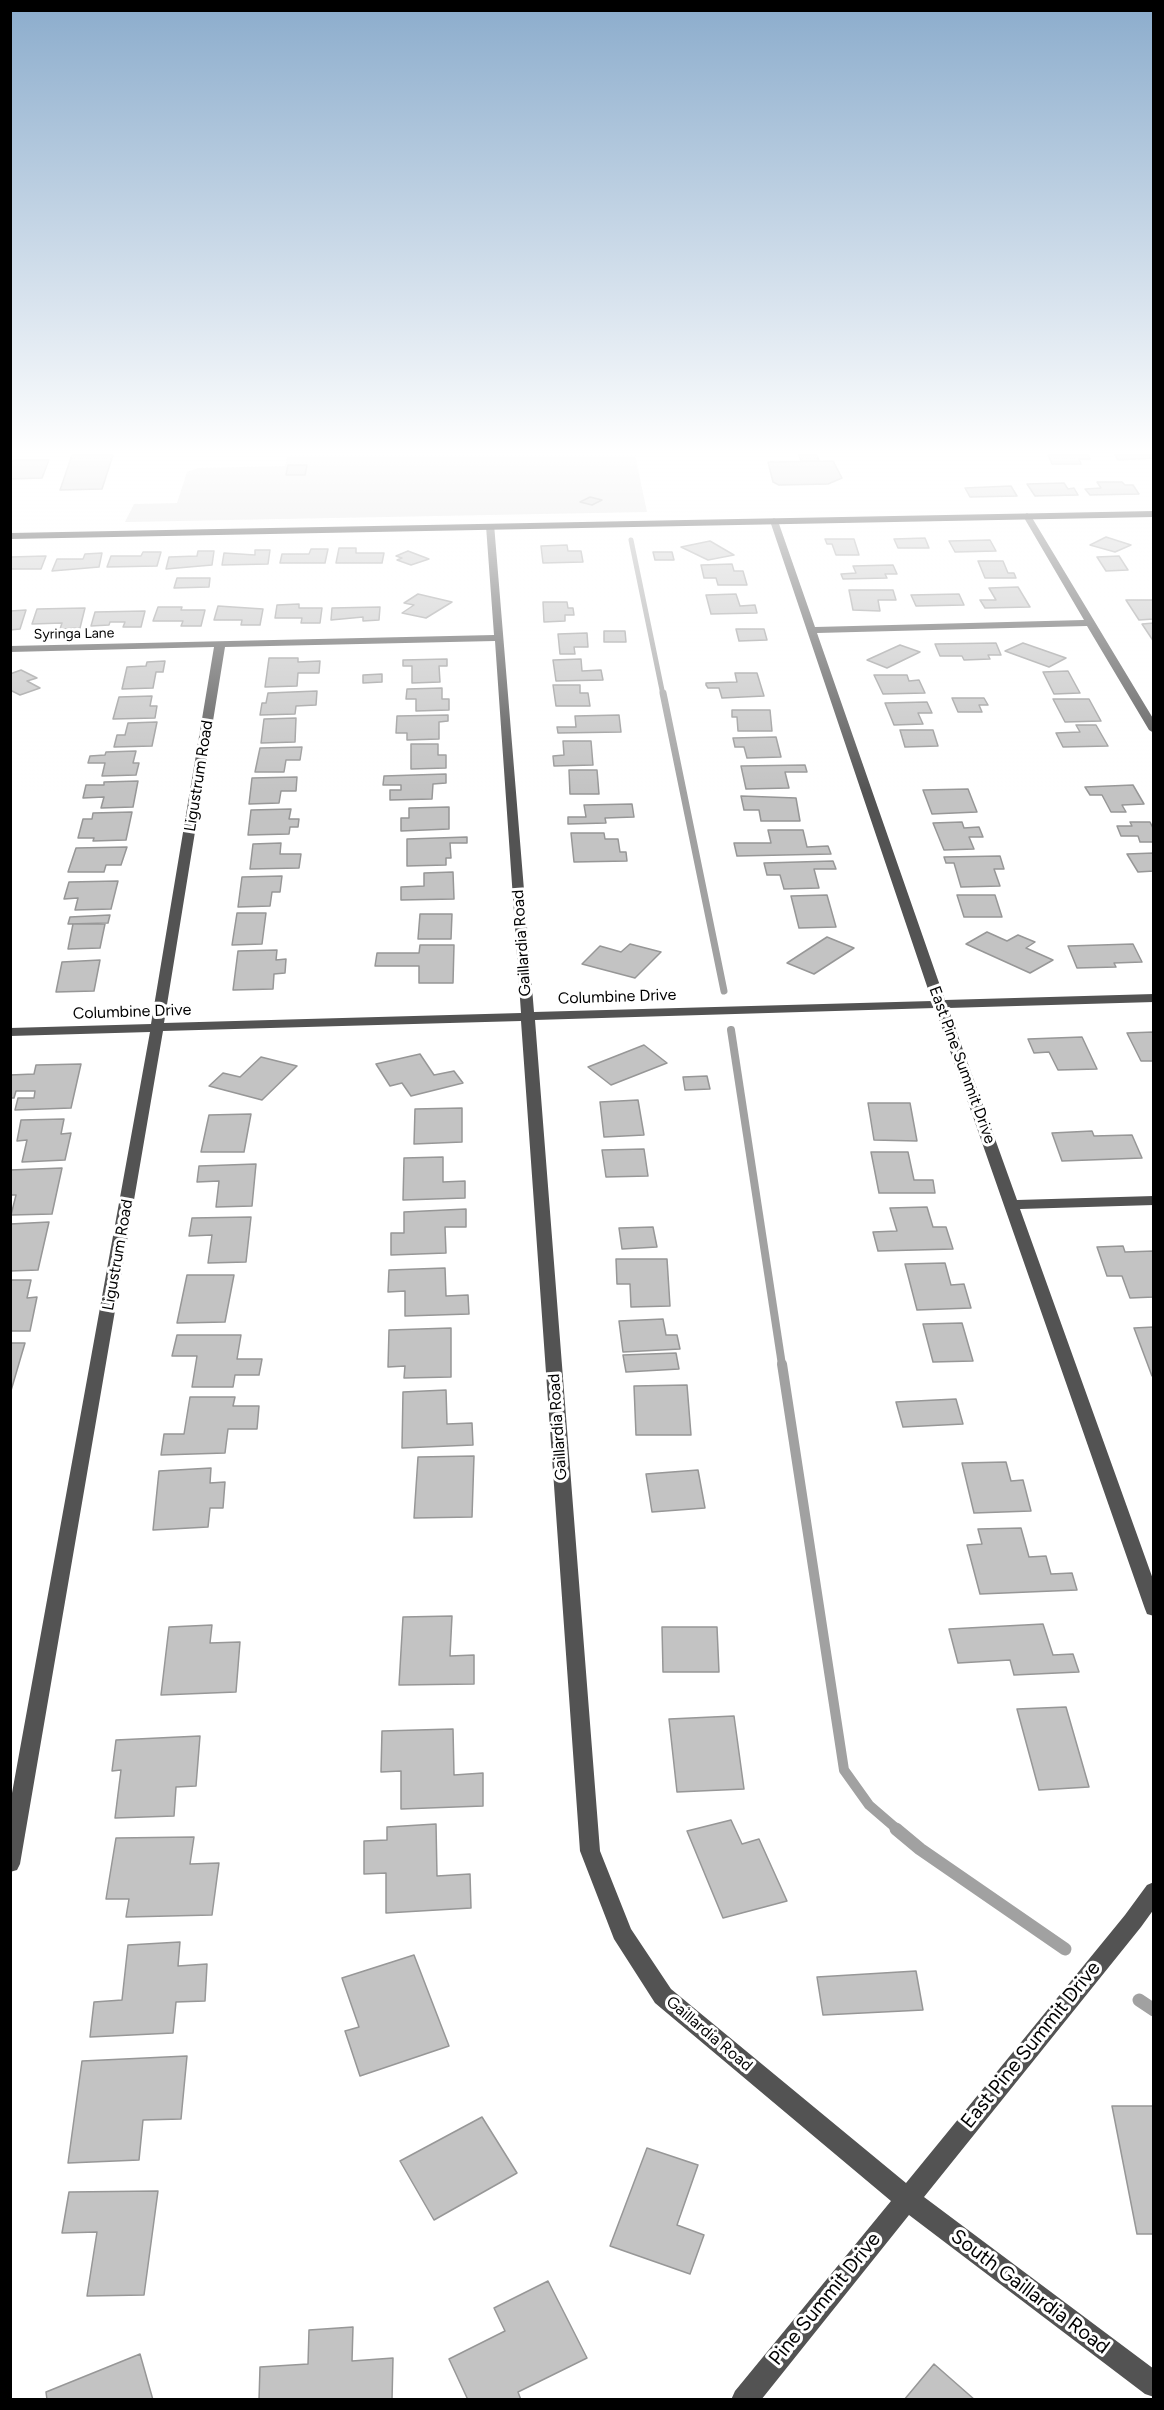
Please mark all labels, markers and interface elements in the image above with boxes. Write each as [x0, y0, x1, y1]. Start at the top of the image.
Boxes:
street label: Syringa Lane [34, 625, 114, 643]
street label: Ligustrum Road [181, 719, 217, 833]
street label: Gaillardia Road [509, 889, 535, 997]
street label: East Pine Summit Drive [925, 984, 999, 1146]
street label: Columbine Drive [557, 985, 677, 1009]
street label: Columbine Drive [72, 1000, 192, 1024]
street label: Ligustrum Road [99, 1198, 137, 1312]
street label: Gaillardia Road [545, 1373, 571, 1481]
street label: East Pine Summit Drive [956, 1957, 1106, 2133]
street label: Gaillardia Road [662, 1992, 756, 2076]
street label: South Gaillardia Road [946, 2225, 1114, 2359]
street label: Pine Summit Drive [764, 2228, 886, 2370]

